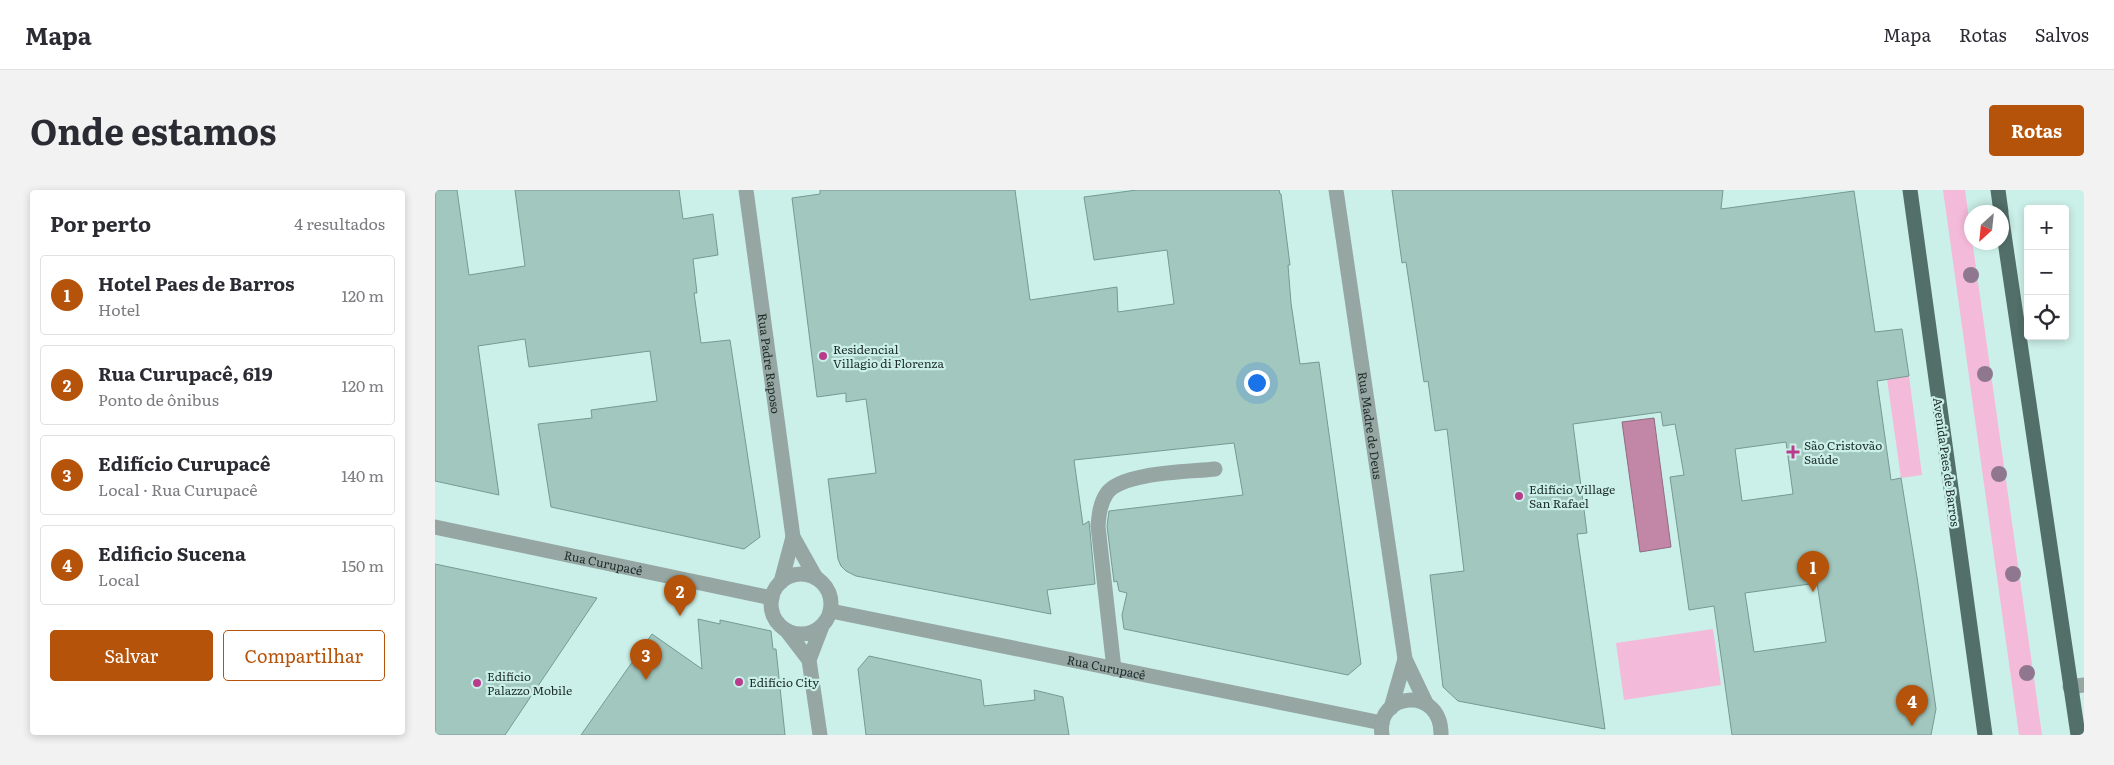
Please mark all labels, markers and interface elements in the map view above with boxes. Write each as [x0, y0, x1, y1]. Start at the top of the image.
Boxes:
text: Mapa [25, 17, 92, 52]
text: Mapa [1883, 21, 1931, 48]
text: Rotas [1959, 21, 2007, 48]
text: Salvos [2035, 21, 2089, 48]
text: Onde estamos [30, 104, 276, 156]
button: Rotas [1989, 105, 2084, 156]
north arrow [1964, 205, 2009, 250]
map controls [2024, 205, 2069, 340]
button: + [2024, 205, 2069, 250]
text: Por perto [50, 207, 151, 238]
text: 4 resultados [294, 211, 385, 235]
button: − [2024, 250, 2069, 295]
text: Hotel Paes de Barros [98, 269, 294, 297]
text: 1 [64, 283, 70, 307]
text: 120 m [341, 283, 384, 307]
button: locate [2024, 295, 2069, 340]
text: Hotel [98, 297, 140, 321]
street label: Rua Padre Raposo [754, 312, 785, 415]
place label: Residencial Villagio di Florenza [833, 340, 944, 372]
marker: Residencial Villagio di Florenza [817, 350, 829, 362]
text: Rua Curupacê, 619 [98, 359, 273, 387]
your location [1244, 370, 1270, 396]
street label: Rua Madre de Deus [1354, 370, 1388, 481]
text: 2 [63, 373, 71, 397]
text: 120 m [341, 373, 384, 397]
text: Ponto de ônibus [98, 387, 219, 411]
street label: Avenida Paes de Barros [1929, 396, 1965, 528]
place label: São Cristovão Saúde [1804, 436, 1882, 468]
marker: São Cristovão Saúde [1786, 445, 1800, 459]
text: Edifício Curupacê [98, 449, 271, 477]
text: 3 [63, 463, 71, 487]
text: 140 m [341, 463, 384, 487]
text: Local · Rua Curupacê [98, 477, 258, 501]
place label: Edifício Village San Rafael [1529, 480, 1615, 512]
marker: Edifício Village San Rafael [1513, 490, 1525, 502]
text: Edificio Sucena [98, 539, 246, 567]
street label: Rua Curupacê [562, 545, 644, 579]
pin: 1 [1797, 551, 1829, 592]
text: 4 [62, 553, 72, 577]
text: 150 m [341, 553, 384, 577]
text: Local [98, 567, 140, 591]
pin: 2 [664, 575, 696, 616]
button: Salvar [50, 630, 213, 681]
button: Compartilhar [223, 630, 385, 681]
pin: 3 [630, 639, 662, 680]
street label: Rua Curupacê [1065, 650, 1147, 684]
place label: Edifício Palazzo Mobile [487, 667, 572, 699]
place label: Edifício City [749, 673, 819, 691]
marker: Edifício City [733, 676, 745, 688]
marker: Edifício Palazzo Mobile [471, 677, 483, 689]
pin: 4 [1896, 685, 1928, 726]

